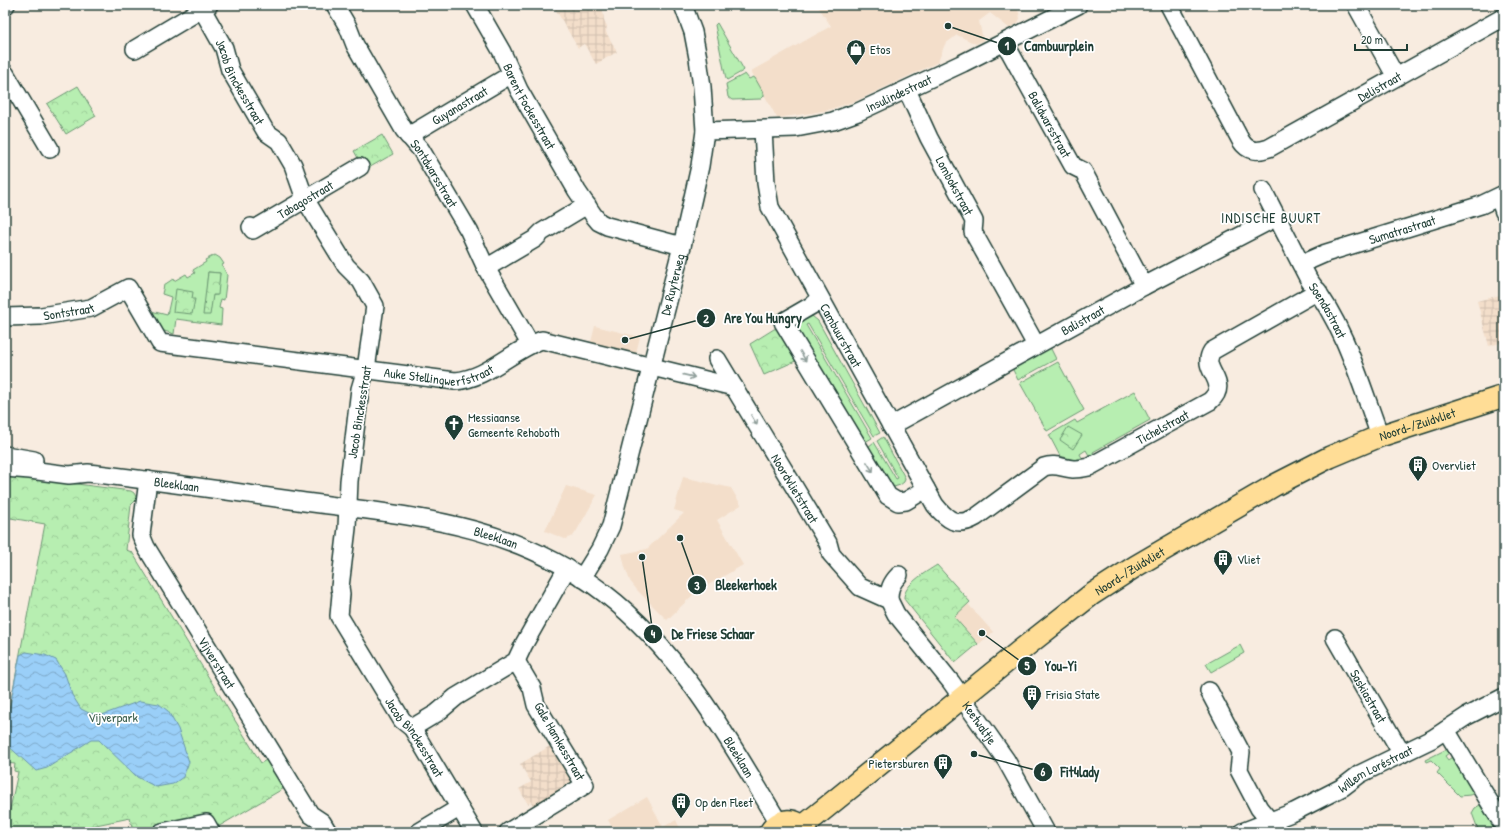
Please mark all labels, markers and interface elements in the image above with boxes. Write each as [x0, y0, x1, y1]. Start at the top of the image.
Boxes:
scale bar [1355, 26, 1407, 52]
text: 20 m [1361, 31, 1383, 48]
callout: Cambuurplein [997, 33, 1102, 59]
street label: Jacob Binckesstraat [212, 35, 269, 128]
text: Cambuurplein [1024, 36, 1094, 57]
text: 1 [1005, 37, 1010, 54]
shop icon: Etos [845, 38, 867, 66]
place label: Etos [870, 40, 890, 58]
street label: Barent Fockesstraat [499, 60, 560, 153]
street label: Delistraat [1354, 67, 1405, 106]
street label: Insulindestraat [863, 70, 935, 116]
street label: Guyanastraat [428, 81, 491, 129]
street label: Balidwarsstraat [1024, 88, 1076, 161]
street label: Sontdwarsstraat [407, 135, 462, 211]
street label: Lombokstraat [932, 153, 978, 219]
street label: Tabagostraat [274, 176, 337, 223]
district label: INDISCHE BUURT [1221, 208, 1321, 227]
street label: Sumatrastraat [1367, 210, 1438, 248]
street label: De Ruyterweg [656, 251, 689, 317]
street label: Soendastraat [1305, 279, 1351, 342]
street label: Sontstraat [42, 299, 98, 324]
street label: Cambuurstraat [816, 300, 866, 371]
street label: Balistraat [1058, 300, 1108, 339]
callout: Are You Hungry [696, 305, 810, 331]
text: Are You Hungry [724, 308, 802, 329]
text: 2 [703, 310, 709, 327]
one-way arrow [800, 350, 808, 362]
street label: Auke Stellingwerfstraat [383, 360, 497, 390]
street label: Jacob Binckesstraat [343, 364, 375, 460]
one-way arrow [682, 373, 695, 381]
street label: Noord-/Zuidvliet [1377, 403, 1458, 445]
street label: Tichelstraat [1133, 405, 1192, 449]
place label: Messiaanse Gemeente Rehoboth [468, 408, 560, 441]
church icon: Messiaanse Gemeente Rehoboth [443, 413, 465, 441]
one-way arrow [750, 414, 758, 425]
street label: Noordvlietstraat [767, 450, 823, 527]
building icon: Overvliet [1407, 454, 1429, 482]
place label: Overvliet [1432, 456, 1476, 474]
one-way arrow [867, 461, 875, 473]
street label: Bleeklaan [153, 472, 201, 496]
street label: Bleeklaan [472, 521, 521, 553]
street label: Noord-/Zuidvliet [1091, 542, 1168, 599]
building icon: Vliet [1212, 548, 1234, 576]
place label: Vliet [1237, 550, 1261, 568]
callout: Bleekerhoek [687, 572, 784, 598]
text: Bleekerhoek [715, 575, 777, 594]
text: 3 [694, 577, 700, 594]
callout: De Friese Schaar [643, 621, 762, 647]
text: De Friese Schaar [671, 624, 755, 643]
text: 4 [651, 625, 656, 642]
street label: Vijverstraat [194, 633, 240, 692]
callout: You-Yi [1017, 653, 1085, 679]
text: You-Yi [1045, 656, 1077, 675]
text: 5 [1024, 657, 1030, 674]
street label: Saskiastraat [1346, 666, 1391, 726]
building icon: Frisia State [1021, 683, 1043, 711]
place label: Frisia State [1045, 685, 1100, 703]
street label: Jacob Binckesstraat [381, 694, 449, 781]
street label: Keetwaltje [958, 698, 1001, 748]
street label: Gale Hamkesstraat [530, 699, 590, 784]
park label: Vijverpark [88, 708, 138, 726]
street label: Bleeklaan [720, 733, 759, 781]
street label: Willem Loréstraat [1335, 741, 1416, 797]
building icon: Pietersburen [932, 752, 954, 780]
place label: Pietersburen [868, 754, 929, 772]
callout: Fit4lady [1033, 759, 1108, 785]
text: Fit4lady [1059, 762, 1100, 783]
text: 6 [1041, 763, 1046, 780]
building icon: Op den Fleet [670, 791, 692, 819]
place label: Op den Fleet [695, 793, 754, 811]

